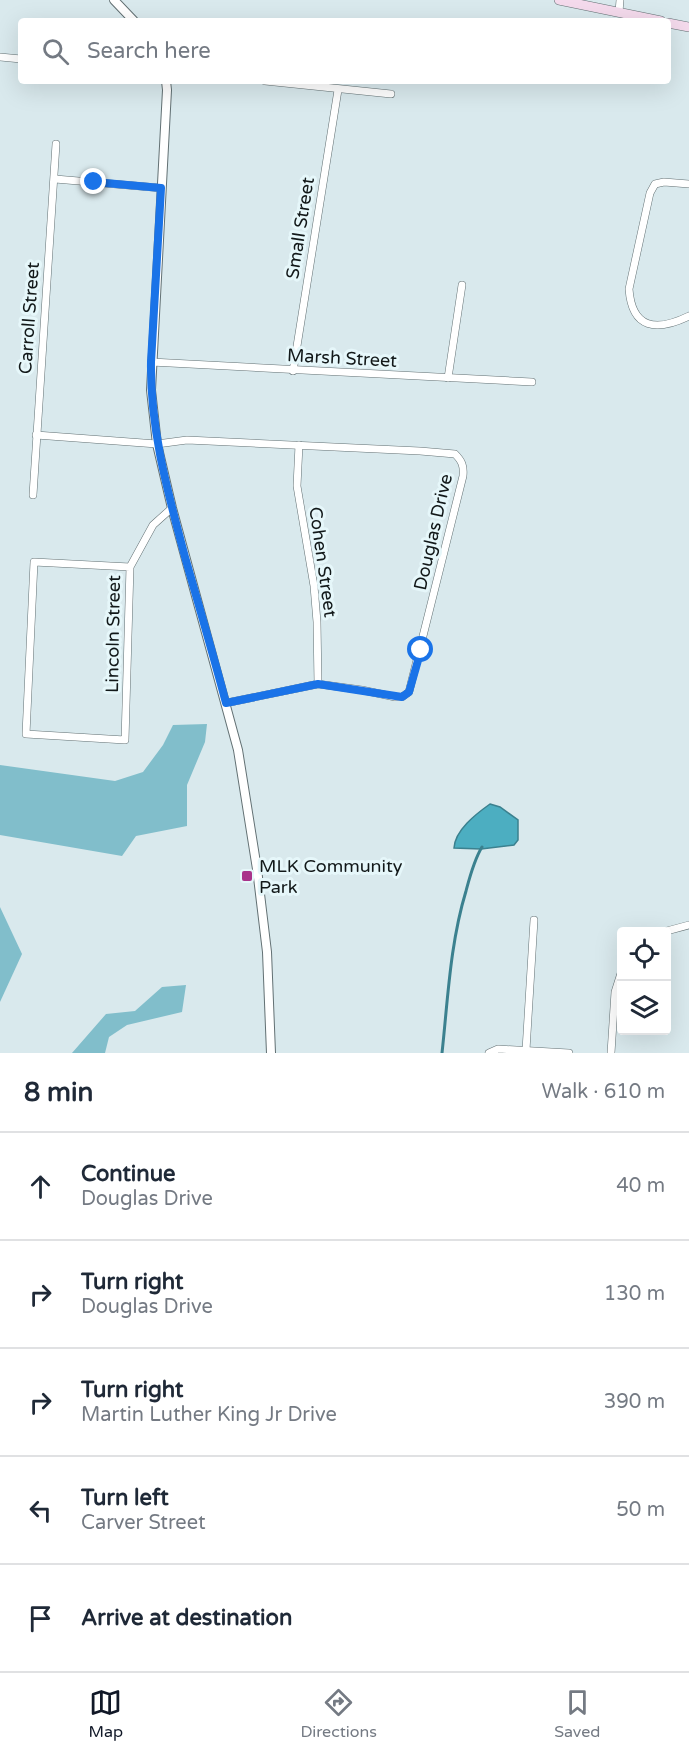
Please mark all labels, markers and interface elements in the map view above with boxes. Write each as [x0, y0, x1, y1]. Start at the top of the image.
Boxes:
search box [18, 18, 671, 84]
icon: search [39, 35, 72, 68]
text: Search here [87, 38, 211, 64]
route end [80, 168, 106, 194]
street label: Small Street [281, 175, 319, 280]
street label: Carroll Street [14, 261, 44, 375]
street label: Marsh Street [286, 344, 398, 372]
street label: Douglas Drive [409, 472, 457, 592]
street label: Cohen Street [304, 505, 342, 619]
street label: Lincoln Street [101, 575, 125, 693]
route start [407, 636, 433, 662]
place label: MLK Community Park [259, 855, 403, 898]
marker: MLK Community Park [240, 869, 254, 883]
map controls [617, 927, 671, 1035]
button: locate [617, 927, 671, 981]
button: layers [617, 981, 671, 1035]
text: 8 min [24, 1077, 93, 1108]
text: Walk · 610 m [542, 1080, 665, 1104]
text: Continue [81, 1161, 176, 1187]
icon: ahead [24, 1170, 57, 1203]
text: 40 m [616, 1174, 665, 1198]
text: Douglas Drive [81, 1187, 213, 1211]
text: Turn right [81, 1269, 183, 1295]
icon: right [24, 1278, 57, 1311]
text: 130 m [604, 1282, 665, 1306]
text: Douglas Drive [81, 1295, 213, 1319]
text: Turn right [81, 1377, 183, 1403]
icon: right [24, 1386, 57, 1419]
text: 390 m [604, 1390, 665, 1414]
text: Martin Luther King Jr Drive [81, 1403, 337, 1427]
text: Turn left [81, 1485, 169, 1511]
icon: left [24, 1494, 57, 1527]
text: 50 m [616, 1498, 665, 1522]
text: Carver Street [81, 1511, 206, 1535]
icon: arrive [24, 1602, 57, 1635]
text: Arrive at destination [81, 1605, 292, 1631]
tab: Map [89, 1686, 123, 1742]
tab: Directions [300, 1686, 377, 1742]
tab: Saved [554, 1686, 600, 1742]

